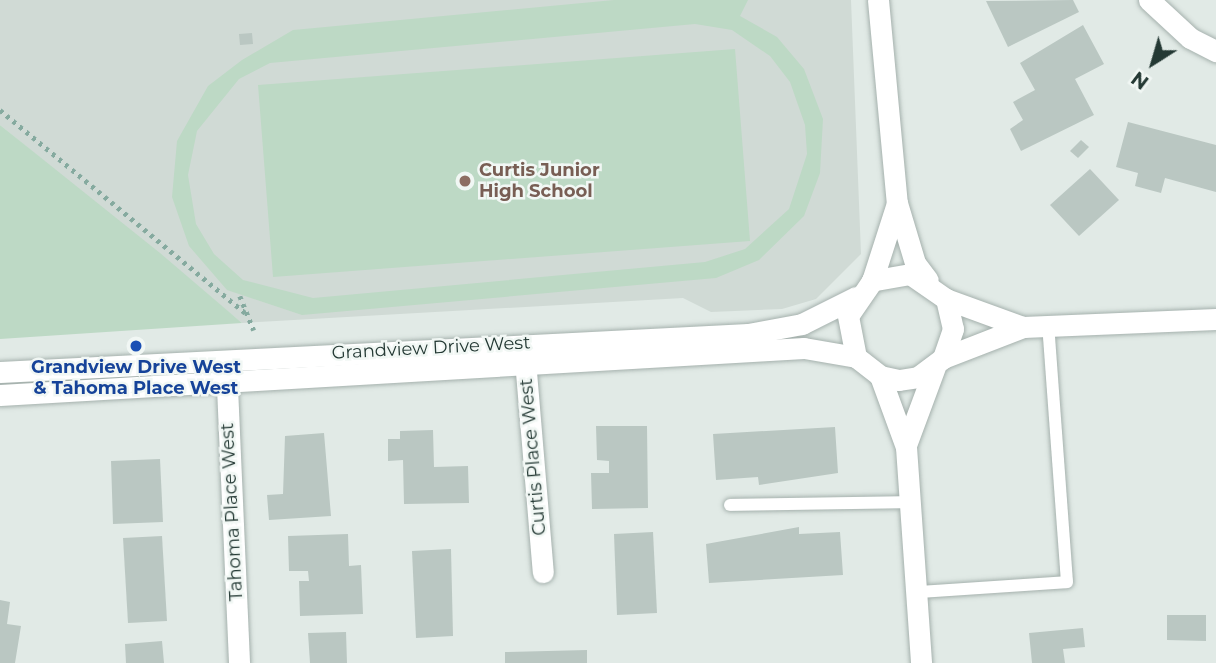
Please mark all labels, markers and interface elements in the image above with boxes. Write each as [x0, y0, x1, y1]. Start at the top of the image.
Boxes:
north arrow [1118, 28, 1188, 98]
text: N [1127, 66, 1153, 94]
place label: Curtis Junior High School [479, 160, 600, 202]
marker: Curtis Junior High School [457, 173, 473, 189]
street label: Grandview Drive West [331, 332, 531, 364]
marker: Grandview Drive West & Tahoma Place West [128, 338, 144, 354]
place label: Grandview Drive West & Tahoma Place West [31, 357, 241, 400]
street label: Curtis Place West [515, 378, 551, 536]
street label: Tahoma Place West [217, 422, 247, 602]

